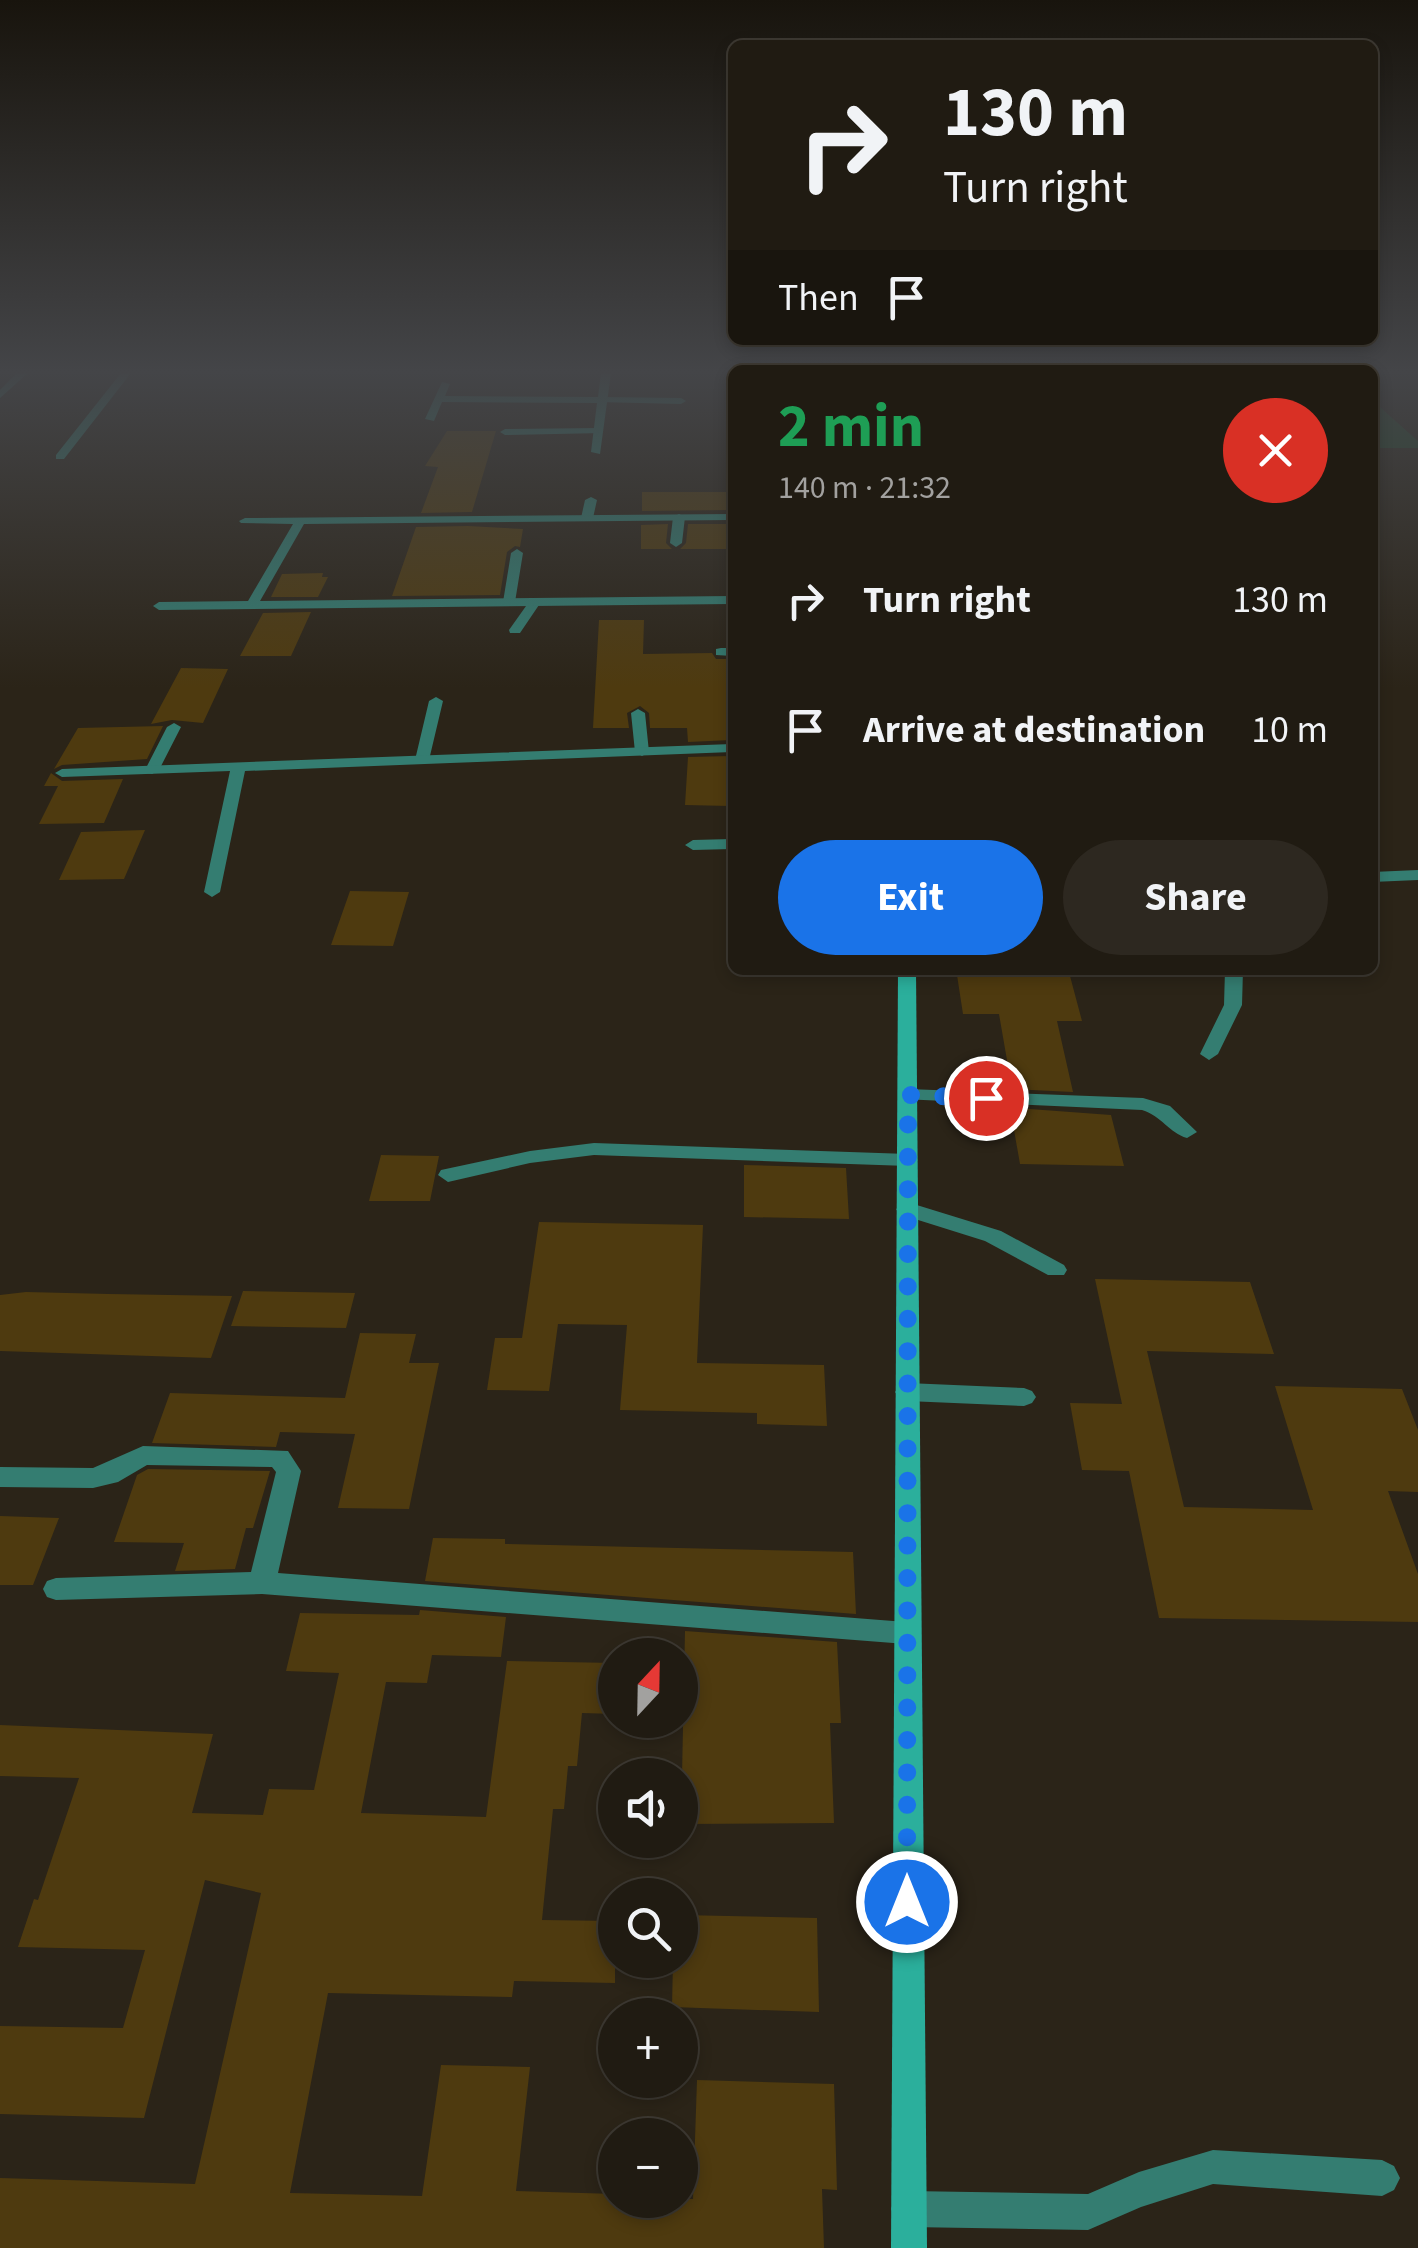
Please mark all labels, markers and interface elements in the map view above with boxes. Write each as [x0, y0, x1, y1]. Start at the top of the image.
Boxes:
text: 130 m [943, 63, 1128, 163]
icon: right [778, 80, 908, 210]
text: Turn right [943, 156, 1128, 220]
icon: arrive [879, 270, 934, 325]
text: Then [778, 271, 859, 325]
text: 2 min [778, 385, 924, 470]
button: close [1223, 398, 1328, 503]
text: 140 m · 21:32 [778, 465, 951, 511]
icon: right [778, 573, 833, 628]
text: Turn right [863, 573, 1031, 627]
text: 130 m [1232, 573, 1328, 627]
icon: arrive [778, 703, 833, 758]
text: Arrive at destination [863, 703, 1205, 757]
text: 10 m [1251, 703, 1328, 757]
button: Exit [778, 840, 1043, 955]
button: Share [1063, 840, 1328, 955]
pin [944, 1056, 1029, 1141]
icon: arrive [959, 1071, 1014, 1126]
north arrow [598, 1638, 698, 1738]
map controls [598, 1638, 698, 2218]
button: sound [598, 1758, 698, 1858]
position arrow [855, 1850, 959, 1954]
button: search [598, 1878, 698, 1978]
button: + [598, 1998, 698, 2098]
button: − [598, 2118, 698, 2218]

